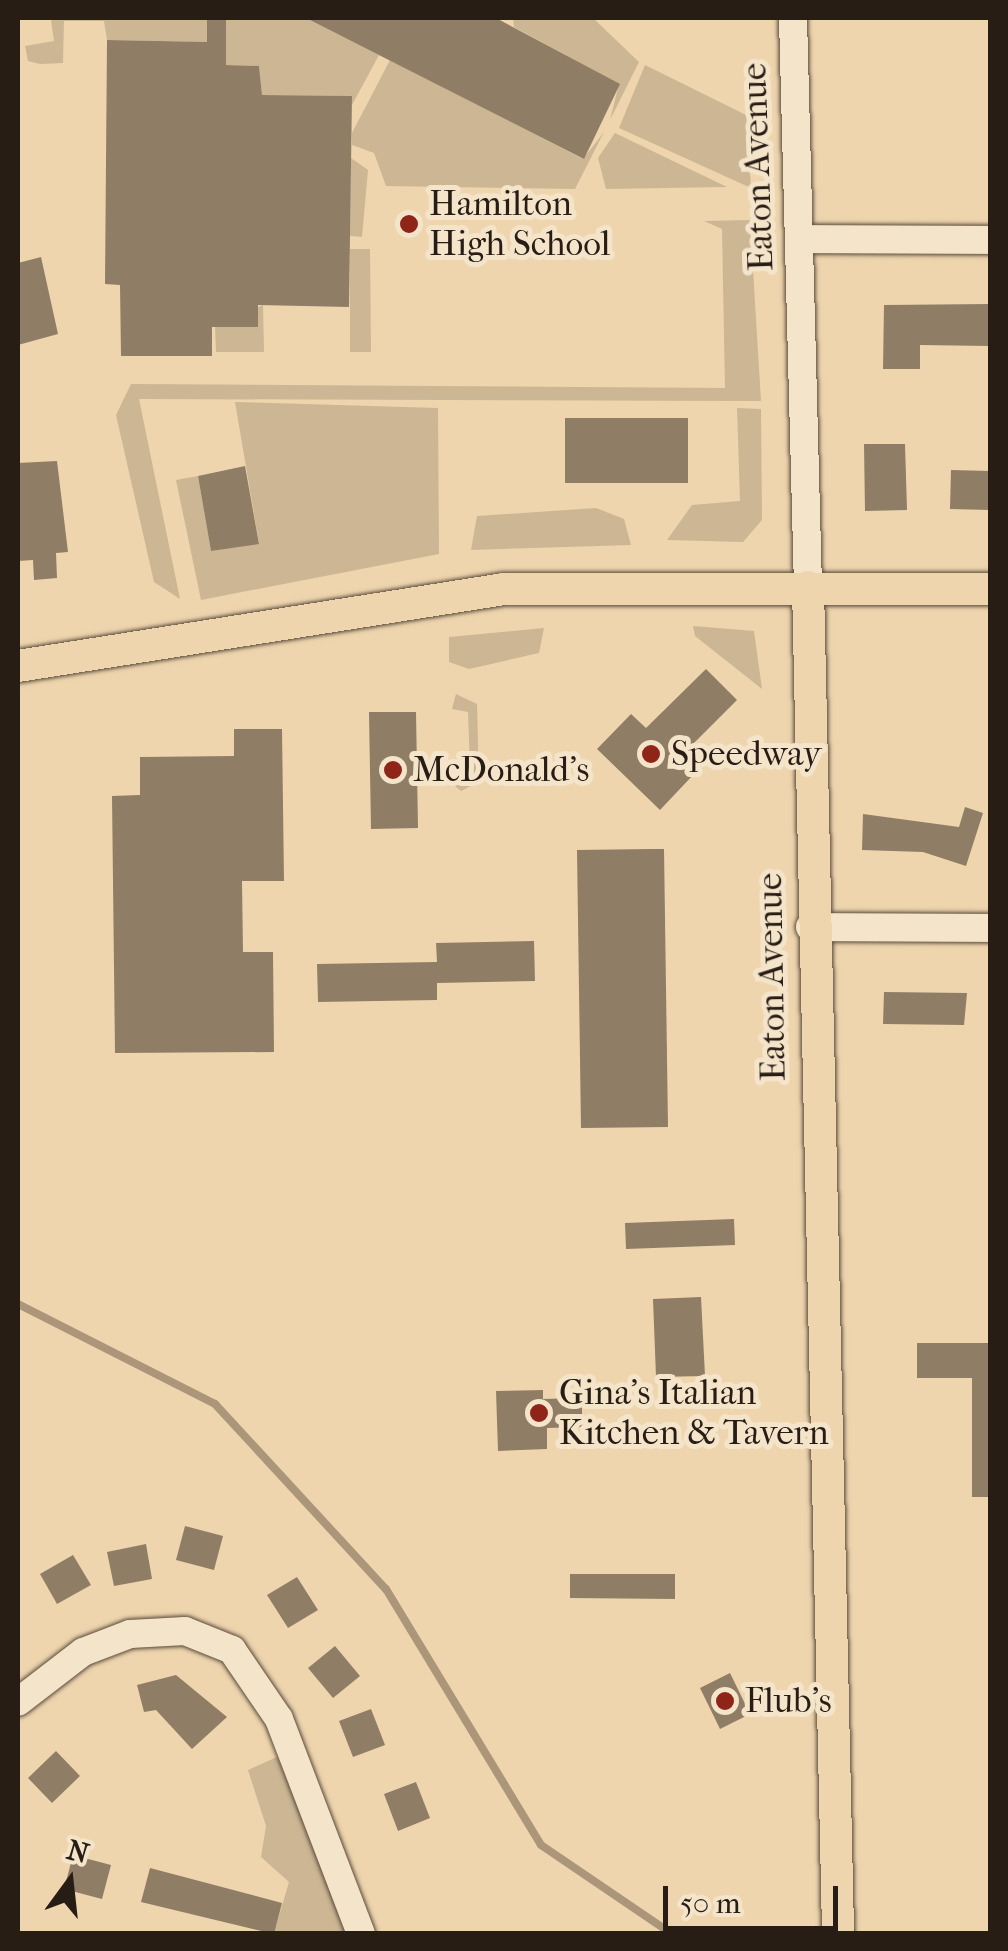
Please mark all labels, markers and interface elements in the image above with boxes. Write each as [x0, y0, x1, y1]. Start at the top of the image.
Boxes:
street label: Eaton Avenue [733, 62, 783, 272]
place label: Hamilton High School [429, 183, 611, 265]
marker: Hamilton High School [398, 213, 420, 235]
place label: Speedway [671, 733, 821, 775]
marker: Speedway [640, 743, 662, 765]
place label: McDonald's [413, 749, 589, 791]
marker: McDonald's [382, 759, 404, 781]
street label: Eaton Avenue [749, 872, 795, 1082]
place label: Gina's Italian Kitchen & Tavern [559, 1372, 829, 1454]
marker: Gina's Italian Kitchen & Tavern [528, 1402, 550, 1424]
place label: Flub's [745, 1680, 832, 1722]
marker: Flub's [714, 1690, 736, 1712]
north arrow [20, 1831, 120, 1931]
text: N [63, 1833, 92, 1870]
scale bar [668, 1866, 843, 1928]
text: 50 m [680, 1886, 741, 1921]

